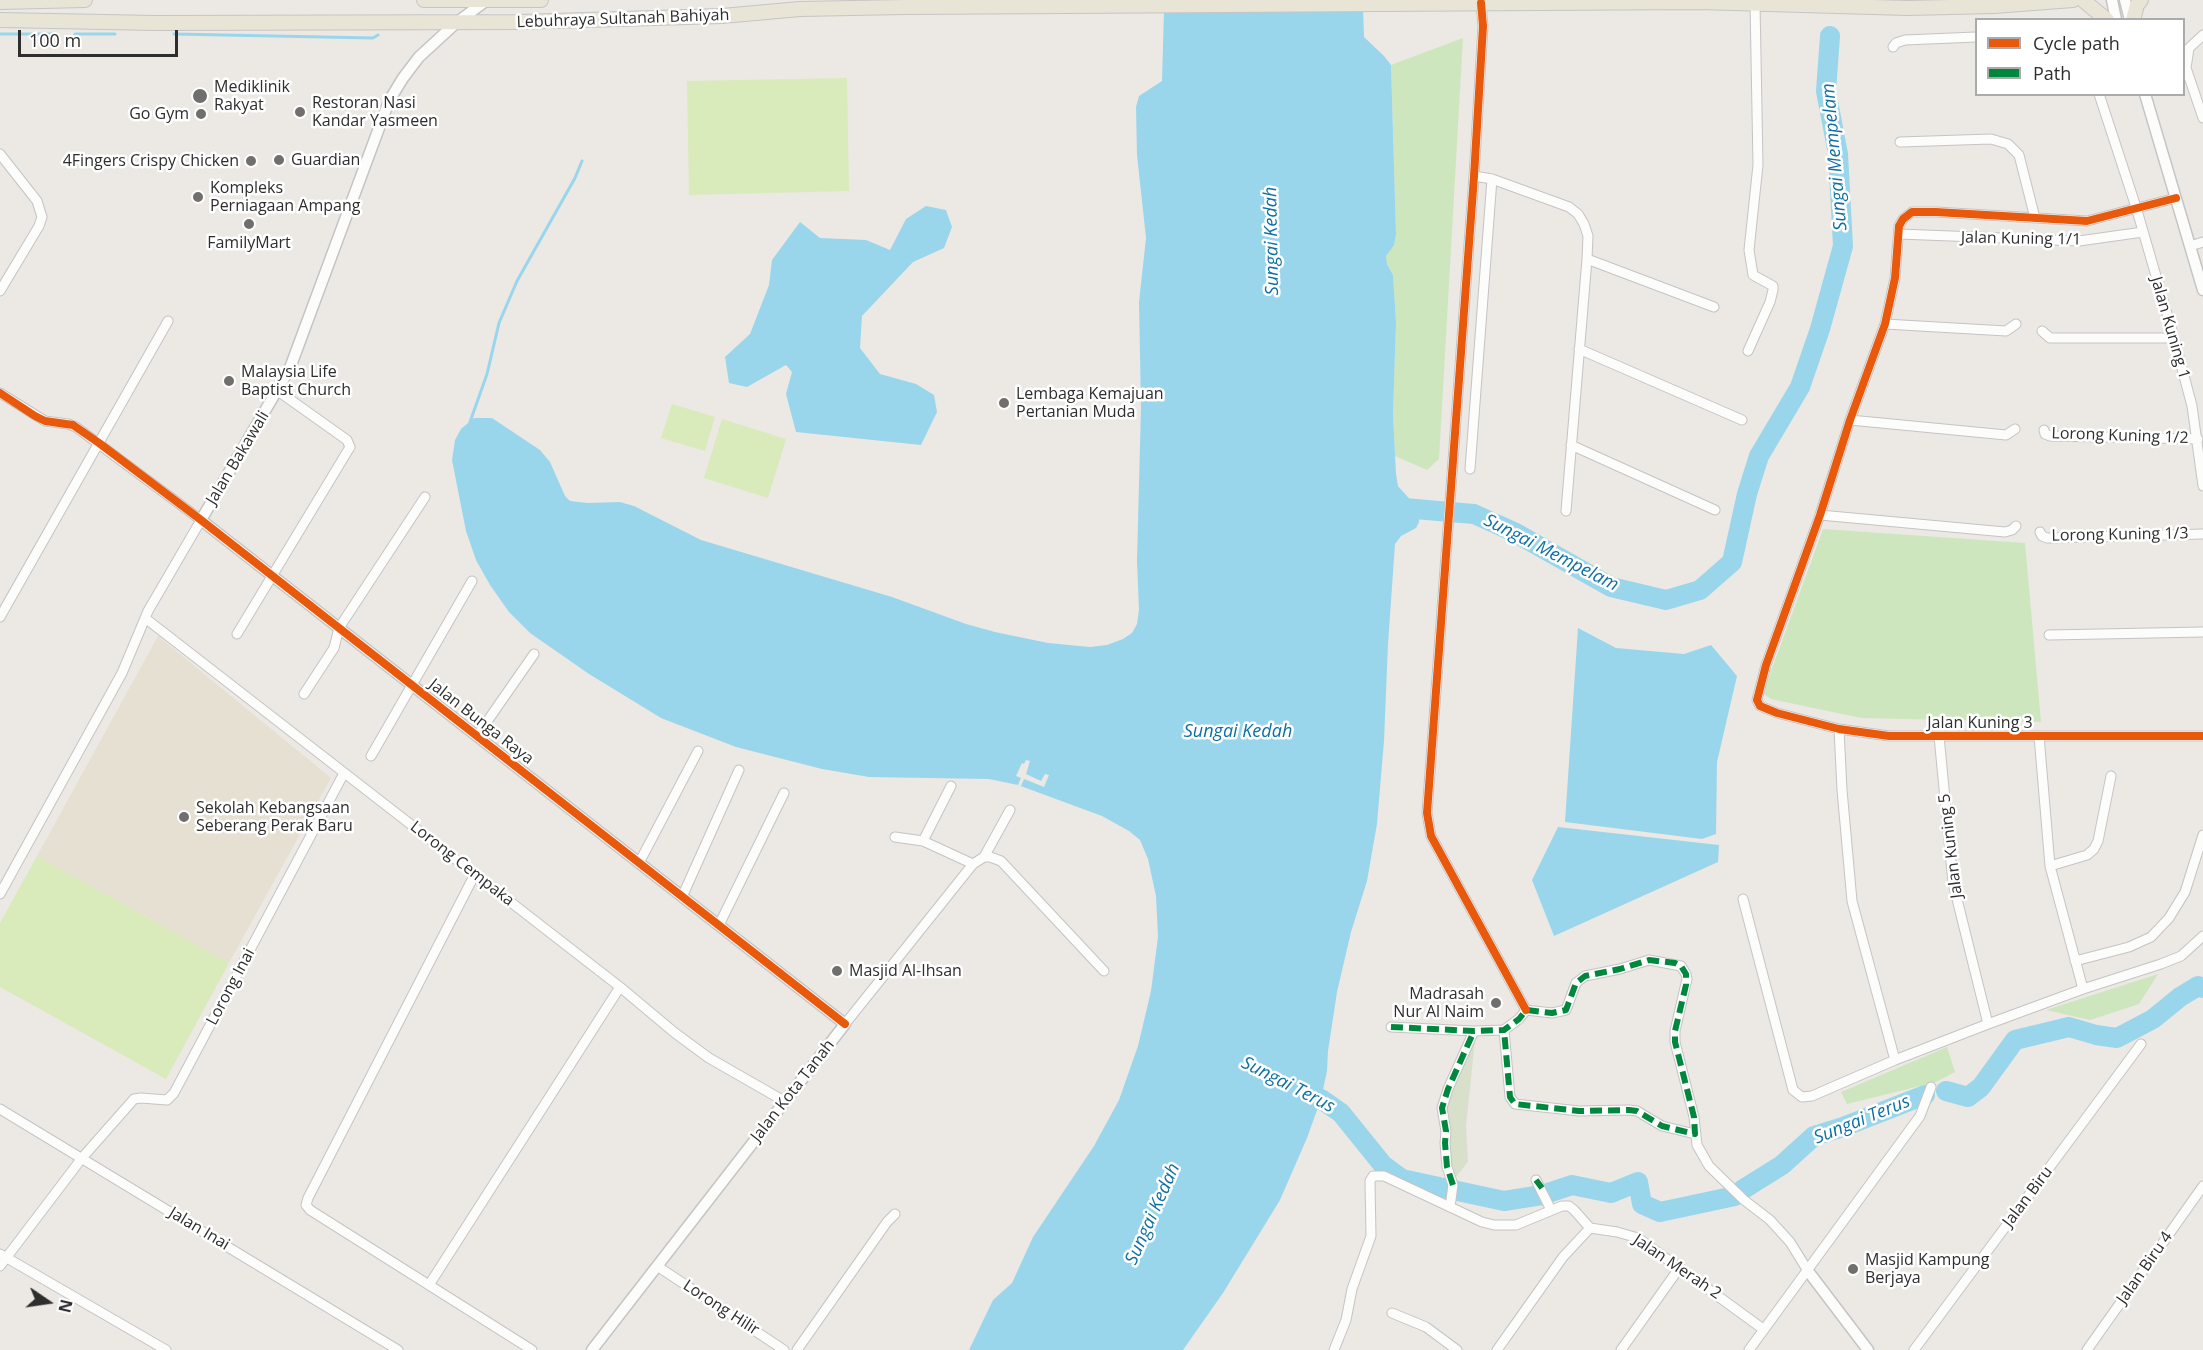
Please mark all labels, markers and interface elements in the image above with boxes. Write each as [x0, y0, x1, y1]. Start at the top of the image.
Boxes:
street label: Lebuhraya Sultanah Bahiyah [516, 6, 730, 32]
scale bar [21, 18, 182, 56]
legend [1975, 18, 2185, 96]
text: 100 m [29, 28, 81, 52]
text: Cycle path [2033, 31, 2120, 55]
text: Path [2033, 61, 2071, 85]
place label: Mediklinik Rakyat [214, 77, 290, 115]
water label: Sungai Mempelam [1818, 82, 1852, 232]
marker: Mediklinik Rakyat [191, 87, 209, 105]
place label: Restoran Nasi Kandar Yasmeen [312, 93, 438, 131]
place label: Go Gym [129, 104, 189, 124]
marker: Restoran Nasi Kandar Yasmeen [293, 105, 307, 119]
marker: Go Gym [194, 107, 208, 121]
place label: Guardian [291, 150, 360, 170]
place label: 4Fingers Crispy Chicken [63, 151, 239, 171]
marker: Guardian [272, 153, 286, 167]
marker: 4Fingers Crispy Chicken [244, 154, 258, 168]
place label: Kompleks Perniagaan Ampang [210, 178, 360, 216]
water label: Sungai Kedah [1260, 187, 1284, 295]
marker: Kompleks Perniagaan Ampang [191, 190, 205, 204]
marker: FamilyMart [242, 217, 256, 231]
street label: Jalan Kuning 1/1 [1961, 228, 2081, 250]
place label: FamilyMart [207, 233, 291, 253]
street label: Jalan Kuning 1 [2146, 275, 2194, 381]
place label: Malaysia Life Baptist Church [241, 362, 351, 400]
marker: Malaysia Life Baptist Church [222, 374, 236, 388]
place label: Lembaga Kemajuan Pertanian Muda [1016, 384, 1164, 422]
marker: Lembaga Kemajuan Pertanian Muda [997, 396, 1011, 410]
street label: Jalan Bakawali [202, 408, 274, 508]
street label: Lorong Kuning 1/2 [2051, 424, 2189, 448]
water label: Sungai Mempelam [1480, 510, 1622, 596]
street label: Lorong Kuning 1/3 [2051, 524, 2189, 546]
street label: Jalan Bunga Raya [425, 675, 537, 769]
street label: Jalan Kuning 3 [1927, 713, 2033, 733]
water label: Sungai Kedah [1184, 721, 1292, 743]
street label: Jalan Kuning 5 [1935, 793, 1967, 899]
place label: Sekolah Kebangsaan Seberang Perak Baru [196, 798, 353, 836]
marker: Sekolah Kebangsaan Seberang Perak Baru [177, 810, 191, 824]
street label: Lorong Cempaka [406, 817, 518, 911]
street label: Lorong Inai [203, 945, 259, 1029]
place label: Masjid Al-Ihsan [849, 961, 962, 981]
marker: Masjid Al-Ihsan [830, 964, 844, 978]
place label: Madrasah Nur Al Naim [1393, 984, 1484, 1022]
marker: Madrasah Nur Al Naim [1489, 996, 1503, 1010]
street label: Jalan Kota Tanah [747, 1036, 839, 1146]
water label: Sungai Terus [1238, 1052, 1338, 1118]
water label: Sungai Terus [1811, 1091, 1913, 1149]
water label: Sungai Kedah [1121, 1160, 1185, 1268]
street label: Jalan Biru [1999, 1163, 2057, 1231]
street label: Jalan Inai [165, 1203, 233, 1255]
street label: Jalan Biru 4 [2113, 1228, 2177, 1308]
street label: Jalan Merah 2 [1629, 1231, 1725, 1303]
place label: Masjid Kampung Berjaya [1865, 1250, 1990, 1288]
marker: Masjid Kampung Berjaya [1846, 1262, 1860, 1276]
north arrow [18, 1272, 78, 1332]
street label: Lorong Hilir [679, 1276, 763, 1340]
text: N [53, 1297, 78, 1315]

